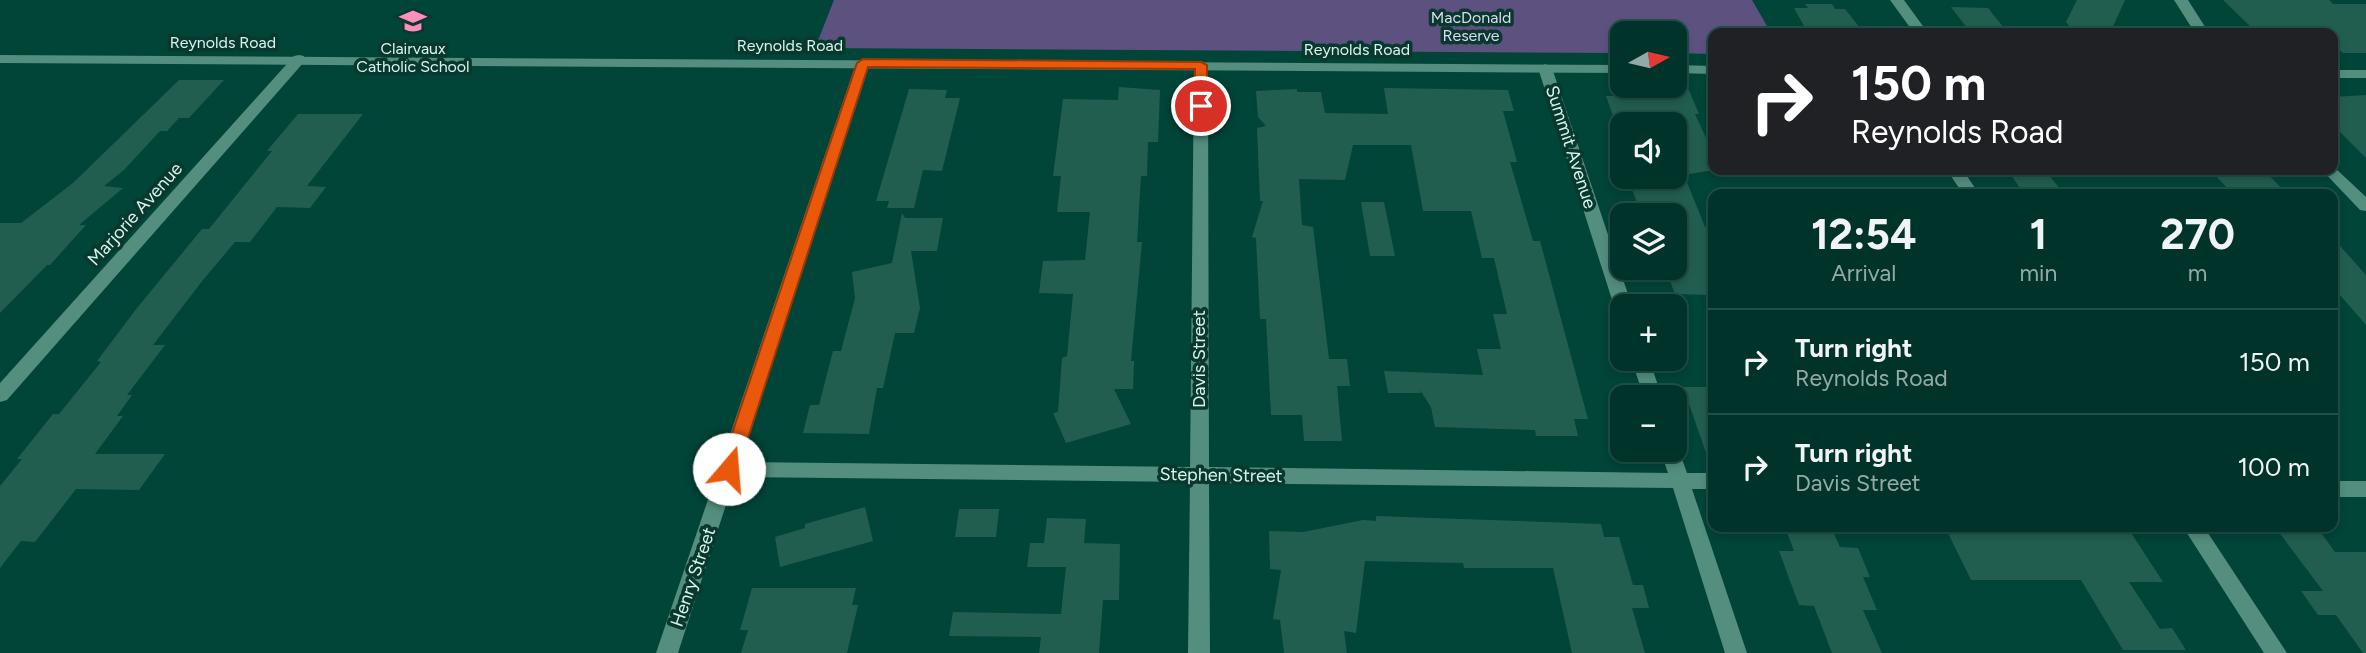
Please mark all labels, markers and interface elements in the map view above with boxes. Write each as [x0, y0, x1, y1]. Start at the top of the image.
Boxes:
school or university icon: Clairvaux Catholic School [398, 6, 428, 36]
park label: MacDonald Reserve [1431, 8, 1511, 45]
north arrow [1610, 21, 1687, 98]
map controls [1610, 21, 1687, 462]
street label: Reynolds Road [170, 33, 276, 52]
street label: Reynolds Road [737, 36, 843, 55]
place label: Clairvaux Catholic School [356, 39, 470, 76]
street label: Reynolds Road [1304, 40, 1410, 59]
text: 150 m [1851, 53, 1986, 112]
icon: right [1736, 56, 1827, 147]
pin [1171, 76, 1231, 136]
street label: Summit Avenue [1541, 83, 1601, 211]
icon: arrive [1182, 87, 1220, 125]
button: sound [1610, 112, 1687, 189]
text: Reynolds Road [1851, 113, 2064, 151]
street label: Marjorie Avenue [83, 158, 187, 270]
button: layers [1610, 203, 1687, 280]
text: 12:54 [1811, 209, 1917, 260]
text: 1 [2030, 209, 2047, 260]
text: 270 [2160, 209, 2235, 260]
text: Arrival [1831, 259, 1896, 287]
text: min [2020, 259, 2057, 287]
text: m [2188, 259, 2207, 287]
button: + [1610, 294, 1687, 371]
street label: Davis Street [1188, 310, 1210, 408]
text: Turn right [1795, 332, 1912, 364]
icon: right [1736, 343, 1774, 381]
text: 150 m [2239, 346, 2310, 378]
text: Reynolds Road [1795, 364, 1948, 392]
button: − [1610, 385, 1687, 462]
position arrow [692, 432, 766, 506]
text: Turn right [1795, 437, 1912, 469]
icon: right [1736, 448, 1774, 486]
text: 100 m [2237, 451, 2310, 483]
street label: Stephen Street [1159, 463, 1283, 487]
text: Davis Street [1795, 469, 1920, 497]
street label: Henry Street [666, 524, 720, 630]

